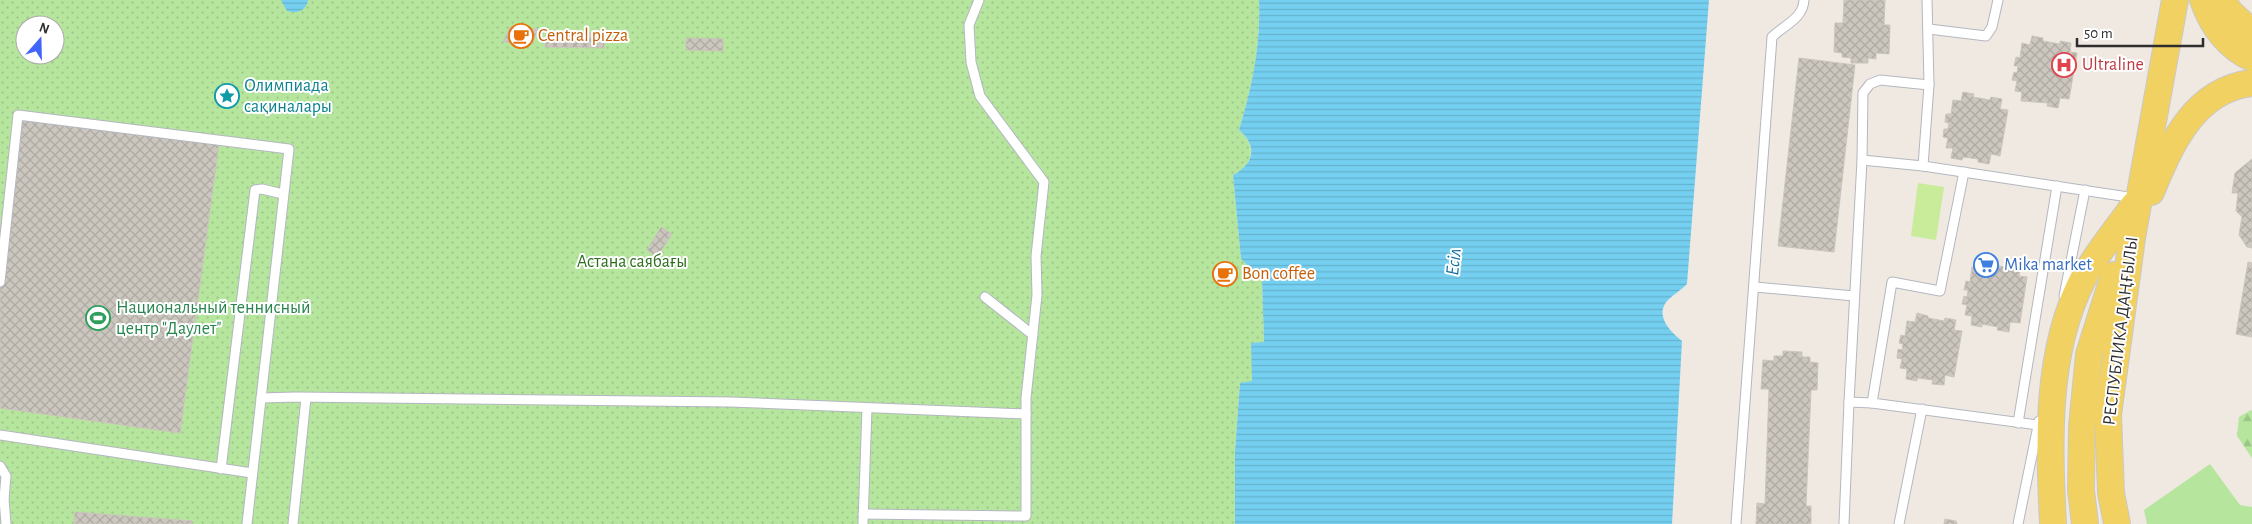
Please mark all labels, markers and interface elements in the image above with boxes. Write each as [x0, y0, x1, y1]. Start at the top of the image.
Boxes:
north arrow [15, 15, 65, 65]
scale bar [2077, 15, 2203, 47]
text: N [37, 20, 51, 37]
cafe icon: Central pizza [508, 23, 534, 49]
text: 50 m [2084, 26, 2113, 41]
place label: Central pizza [538, 27, 628, 45]
hospital icon: Ultraline [2051, 52, 2077, 78]
place label: Ultraline [2082, 56, 2144, 74]
place label: Олимпиада сақиналары [244, 77, 332, 116]
place icon: Олимпиада сақиналары [214, 83, 240, 109]
street label: РЕСПУБЛИКА ДАҢҒЫЛЫ [2100, 235, 2142, 427]
water label: Есіл [1443, 248, 1465, 276]
park label: Астана саябағы [577, 252, 687, 271]
supermarket icon: Mika market [1973, 252, 1999, 278]
place label: Mika market [2004, 256, 2092, 274]
cafe icon: Bon coffee [1212, 261, 1238, 287]
place label: Bon coffee [1242, 265, 1315, 283]
place label: Национальный теннисный центр "Даулет" [116, 299, 311, 338]
sports icon: Национальный теннисный центр "Даулет" [85, 305, 111, 331]

